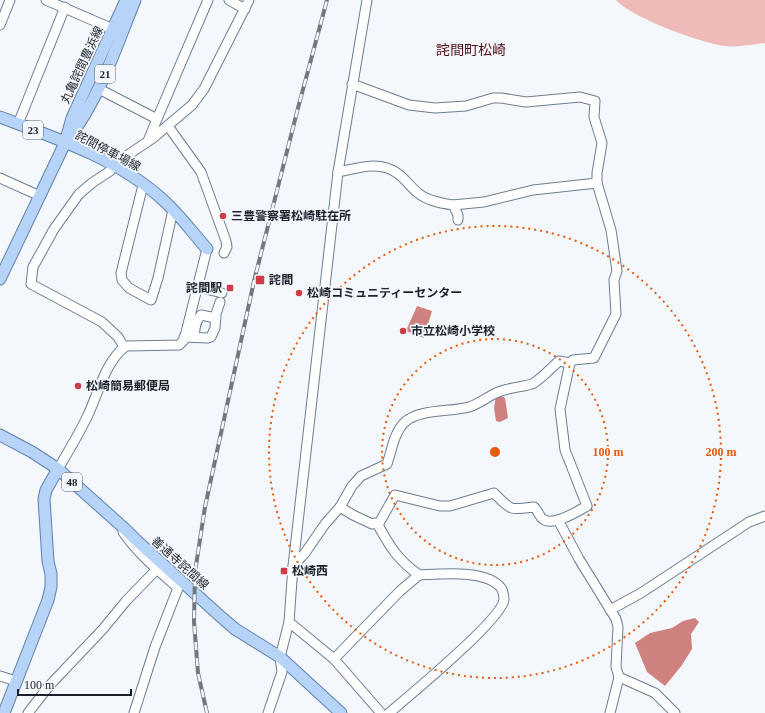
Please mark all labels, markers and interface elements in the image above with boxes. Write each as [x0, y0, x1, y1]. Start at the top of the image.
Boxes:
street label: 丸亀詫間豊浜線 [58, 24, 106, 106]
district label: 詫間町松崎 [436, 43, 506, 58]
road number: 21 [95, 65, 115, 83]
road number: 23 [23, 121, 43, 139]
street label: 詫間停車場線 [73, 128, 143, 174]
place label: 三豊警察署松崎駐在所 [231, 209, 351, 223]
marker: 三豊警察署松崎駐在所 [218, 211, 228, 221]
place label: 詫間 [269, 273, 293, 287]
marker: 詫間 [254, 274, 266, 286]
place label: 詫間駅 [186, 281, 222, 295]
marker: 詫間駅 [225, 283, 235, 293]
place label: 松崎コミュニティーセンター [307, 286, 462, 300]
marker: 松崎コミュニティーセンター [294, 288, 304, 298]
place label: 市立松崎小学校 [411, 324, 495, 338]
marker: 市立松崎小学校 [398, 326, 408, 336]
place label: 松崎簡易郵便局 [86, 379, 170, 393]
marker: 松崎簡易郵便局 [73, 381, 83, 391]
centre of rings [488, 445, 502, 459]
text: 100 m [593, 445, 624, 459]
text: 200 m [706, 445, 737, 459]
road number: 48 [62, 473, 82, 491]
street label: 善通寺詫間線 [149, 534, 211, 592]
place label: 松崎西 [292, 564, 328, 578]
marker: 松崎西 [279, 566, 289, 576]
scale bar [18, 671, 131, 697]
text: 100 m [24, 678, 55, 692]

